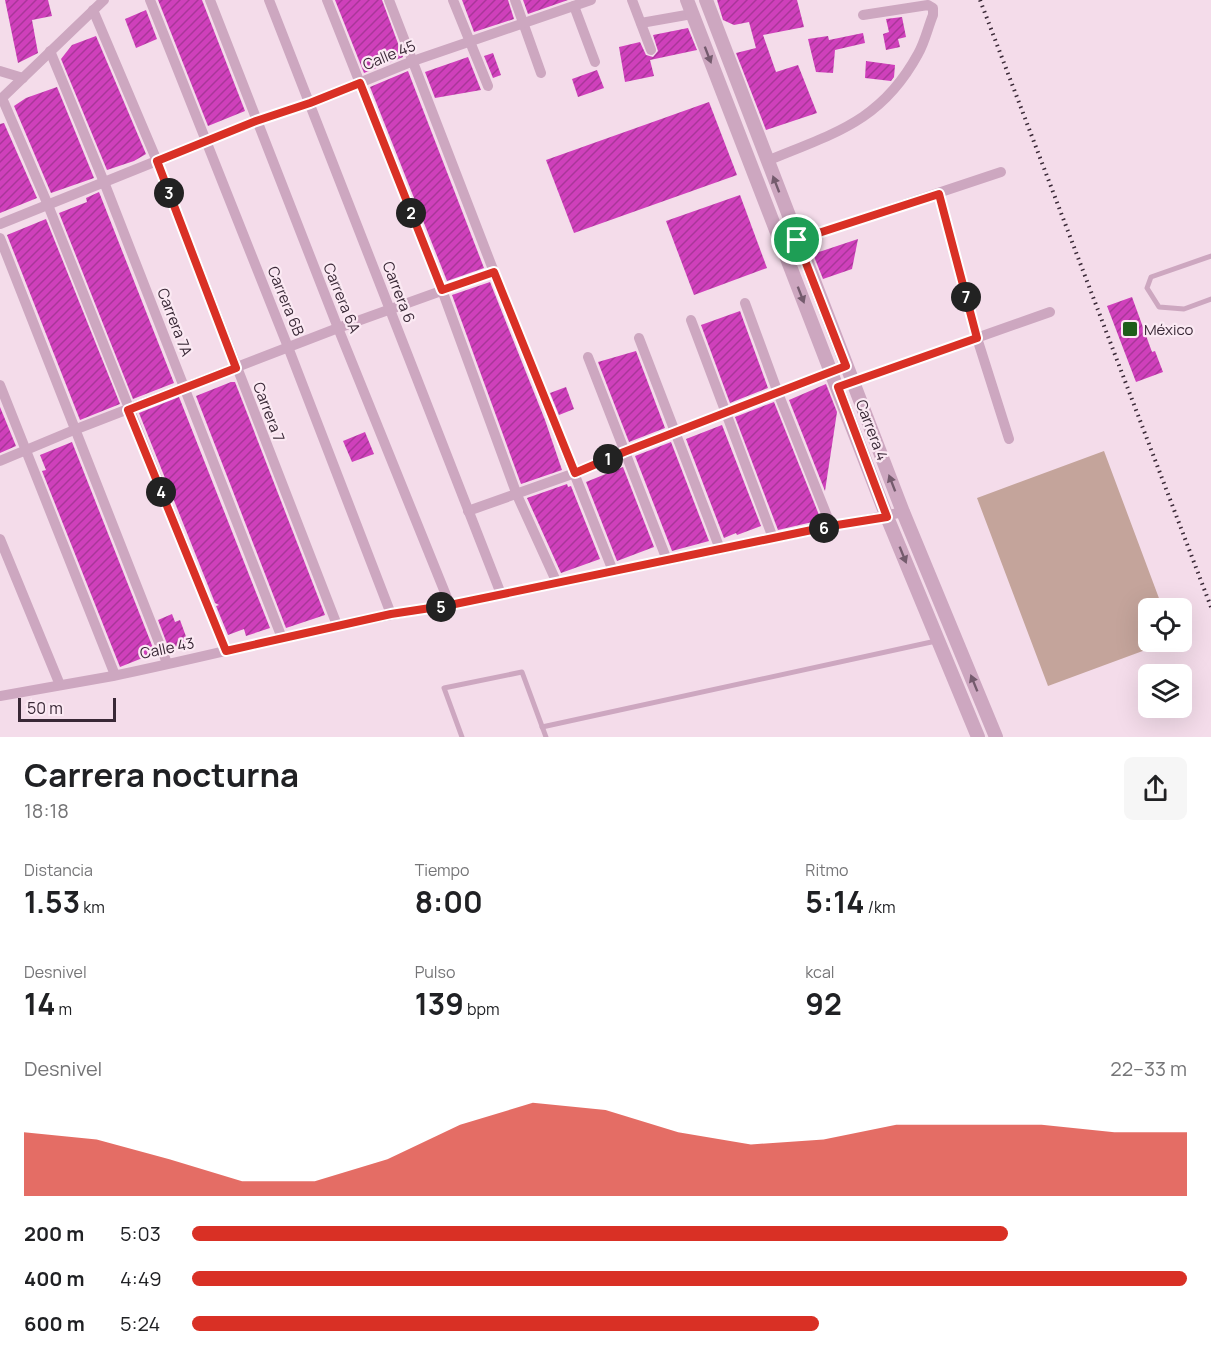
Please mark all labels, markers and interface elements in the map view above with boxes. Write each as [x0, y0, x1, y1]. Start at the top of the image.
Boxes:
street label: Calle 45 [359, 35, 419, 75]
one-way arrow [704, 46, 713, 64]
one-way arrow [771, 174, 781, 192]
pin: 3 [154, 178, 184, 208]
text: 3 [164, 182, 174, 204]
pin: 2 [396, 198, 426, 228]
text: 2 [406, 202, 416, 224]
pin [771, 214, 822, 265]
icon: arrive [780, 223, 813, 256]
street label: Carrera 6 [378, 258, 420, 326]
street label: Carrera 6A [318, 260, 366, 337]
street label: Carrera 6B [263, 263, 309, 339]
pin: 7 [951, 282, 981, 312]
street label: Carrera 7A [152, 285, 198, 360]
text: 7 [962, 286, 970, 308]
one-way arrow [796, 287, 806, 305]
place label: México [1144, 319, 1194, 340]
marker: México [1121, 320, 1139, 338]
street label: Carrera 7 [248, 379, 290, 445]
street label: Carrera 4 [851, 396, 893, 464]
pin: 1 [593, 444, 623, 474]
text: 1 [604, 448, 612, 470]
one-way arrow [887, 474, 896, 492]
pin: 4 [146, 477, 176, 507]
text: 4 [156, 481, 166, 503]
pin: 6 [809, 513, 839, 543]
text: 6 [819, 517, 829, 539]
one-way arrow [899, 546, 908, 564]
pin: 5 [426, 592, 456, 622]
text: 5 [436, 596, 446, 618]
map controls [1138, 598, 1192, 718]
button: locate [1138, 598, 1192, 652]
street label: Calle 43 [138, 632, 196, 664]
button: layers [1138, 664, 1192, 718]
one-way arrow [969, 674, 978, 692]
scale bar [18, 695, 116, 722]
text: 50 m [27, 697, 63, 719]
text: Carrera nocturna [24, 752, 299, 797]
button: share [1124, 757, 1187, 820]
text: 18:18 [24, 797, 69, 824]
text: Distancia [24, 859, 93, 881]
text: Tiempo [415, 859, 470, 881]
text: Ritmo [805, 859, 849, 881]
text: 1.53 [24, 881, 80, 922]
text: 8:00 [415, 881, 483, 922]
text: 5:14 [805, 881, 865, 922]
text: km [80, 896, 105, 918]
text: /km [865, 896, 896, 918]
text: Desnivel [24, 961, 87, 983]
text: Pulso [415, 961, 455, 983]
text: kcal [805, 961, 835, 983]
text: 14 [24, 983, 55, 1024]
text: 139 [415, 983, 464, 1024]
text: 92 [805, 983, 842, 1024]
text: m [55, 998, 72, 1020]
text: bpm [464, 998, 500, 1020]
text: Desnivel [24, 1055, 102, 1082]
text: 22–33 m [1110, 1055, 1187, 1082]
text: 200 m [24, 1220, 84, 1247]
text: 5:03 [120, 1220, 161, 1247]
text: 400 m [24, 1265, 84, 1292]
text: 4:49 [120, 1265, 162, 1292]
text: 600 m [24, 1310, 85, 1337]
text: 5:24 [120, 1310, 160, 1337]

